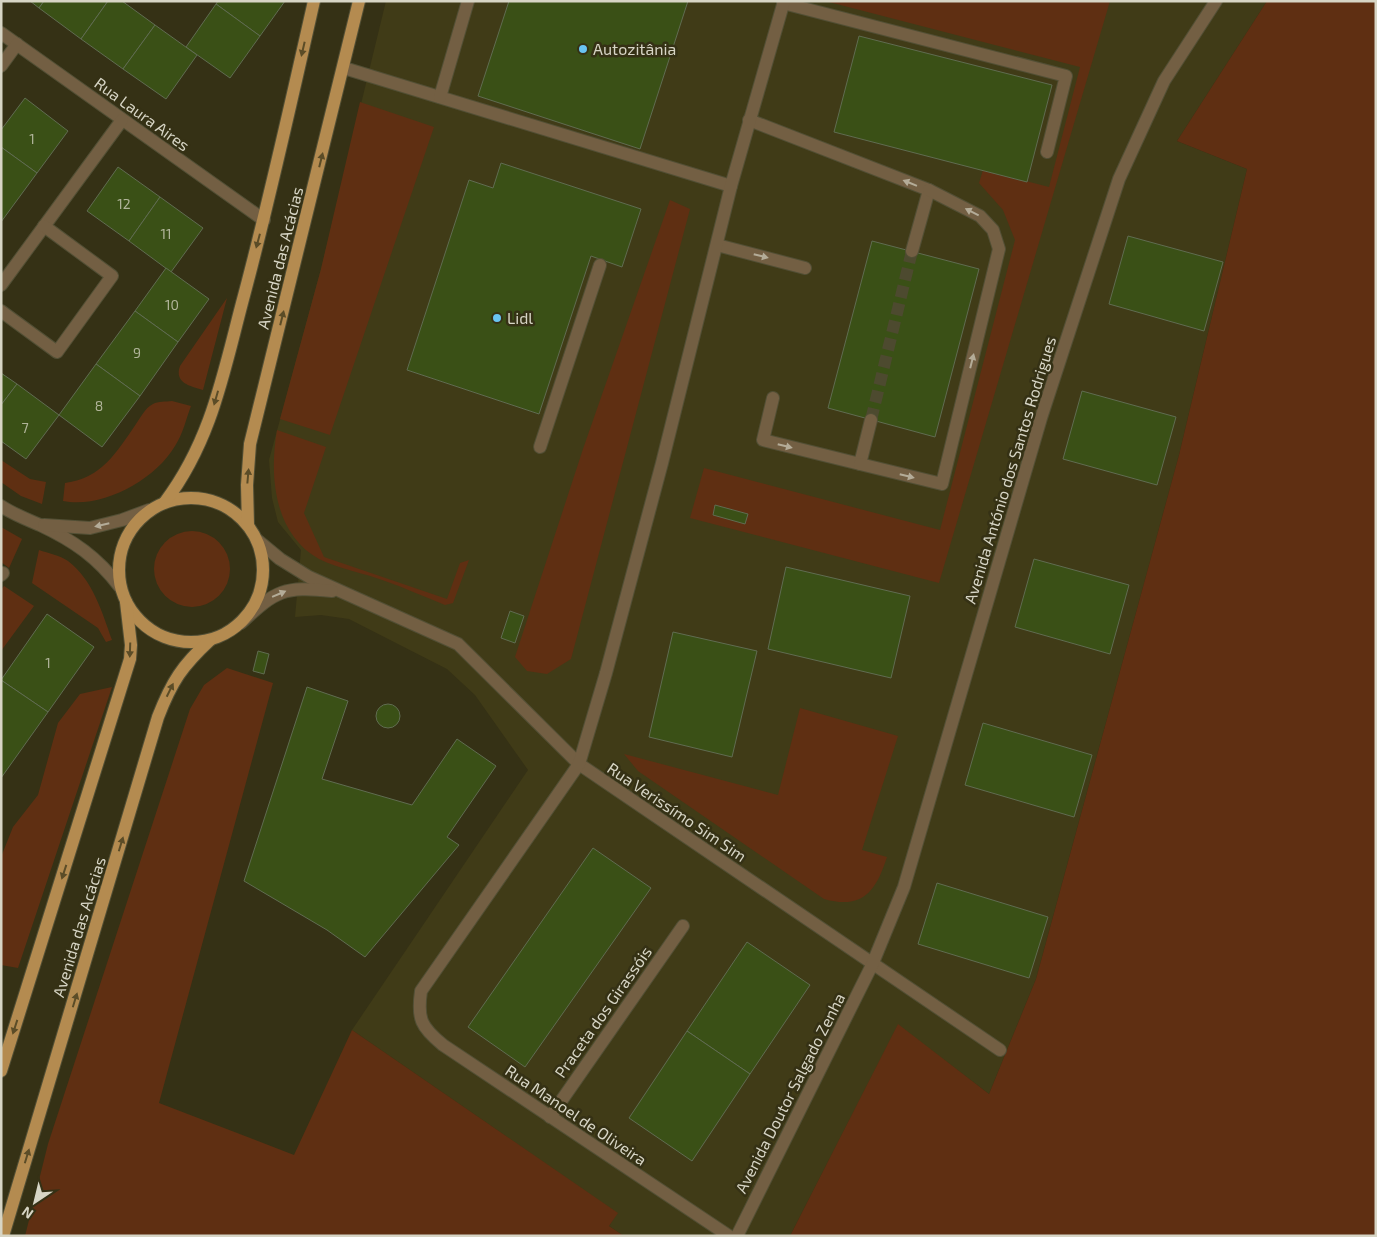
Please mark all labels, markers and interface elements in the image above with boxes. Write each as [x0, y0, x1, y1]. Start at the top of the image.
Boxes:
place label: Autozitânia [593, 39, 676, 58]
one-way arrow [299, 41, 307, 56]
marker: Autozitânia [577, 43, 589, 55]
street label: Rua Laura Aires [91, 73, 193, 154]
house number: 1 [29, 130, 35, 147]
one-way arrow [317, 152, 325, 168]
one-way arrow [903, 178, 917, 186]
street label: Avenida das Acácias [253, 185, 306, 331]
house number: 12 [117, 195, 131, 212]
one-way arrow [965, 208, 979, 216]
house number: 11 [160, 225, 172, 242]
one-way arrow [254, 234, 262, 249]
one-way arrow [754, 253, 769, 261]
house number: 10 [165, 296, 179, 313]
place label: Lidl [507, 308, 533, 327]
one-way arrow [278, 310, 286, 325]
marker: Lidl [491, 312, 503, 324]
street label: Avenida António dos Santos Rodrigues [960, 334, 1059, 606]
house number: 9 [133, 344, 141, 361]
one-way arrow [968, 354, 976, 369]
one-way arrow [212, 391, 220, 406]
house number: 8 [95, 397, 103, 414]
house number: 7 [21, 419, 29, 436]
one-way arrow [777, 442, 792, 450]
one-way arrow [244, 468, 252, 484]
one-way arrow [900, 472, 915, 480]
one-way arrow [95, 521, 110, 529]
one-way arrow [272, 589, 286, 597]
one-way arrow [126, 642, 134, 658]
house number: 1 [45, 654, 51, 671]
one-way arrow [166, 682, 174, 697]
street label: Rua Verissímo Sim Sim [604, 758, 750, 865]
one-way arrow [117, 837, 125, 852]
street label: Avenida das Acácias [48, 854, 109, 999]
one-way arrow [60, 865, 67, 880]
street label: Praceta dos Girassóis [550, 942, 655, 1081]
street label: Avenida Doutor Salgado Zenha [731, 990, 848, 1196]
one-way arrow [71, 992, 79, 1007]
one-way arrow [10, 1020, 18, 1035]
street label: Rua Manoel de Oliveira [502, 1060, 650, 1169]
one-way arrow [24, 1148, 32, 1163]
north arrow [10, 1177, 60, 1227]
text: N [18, 1203, 36, 1223]

